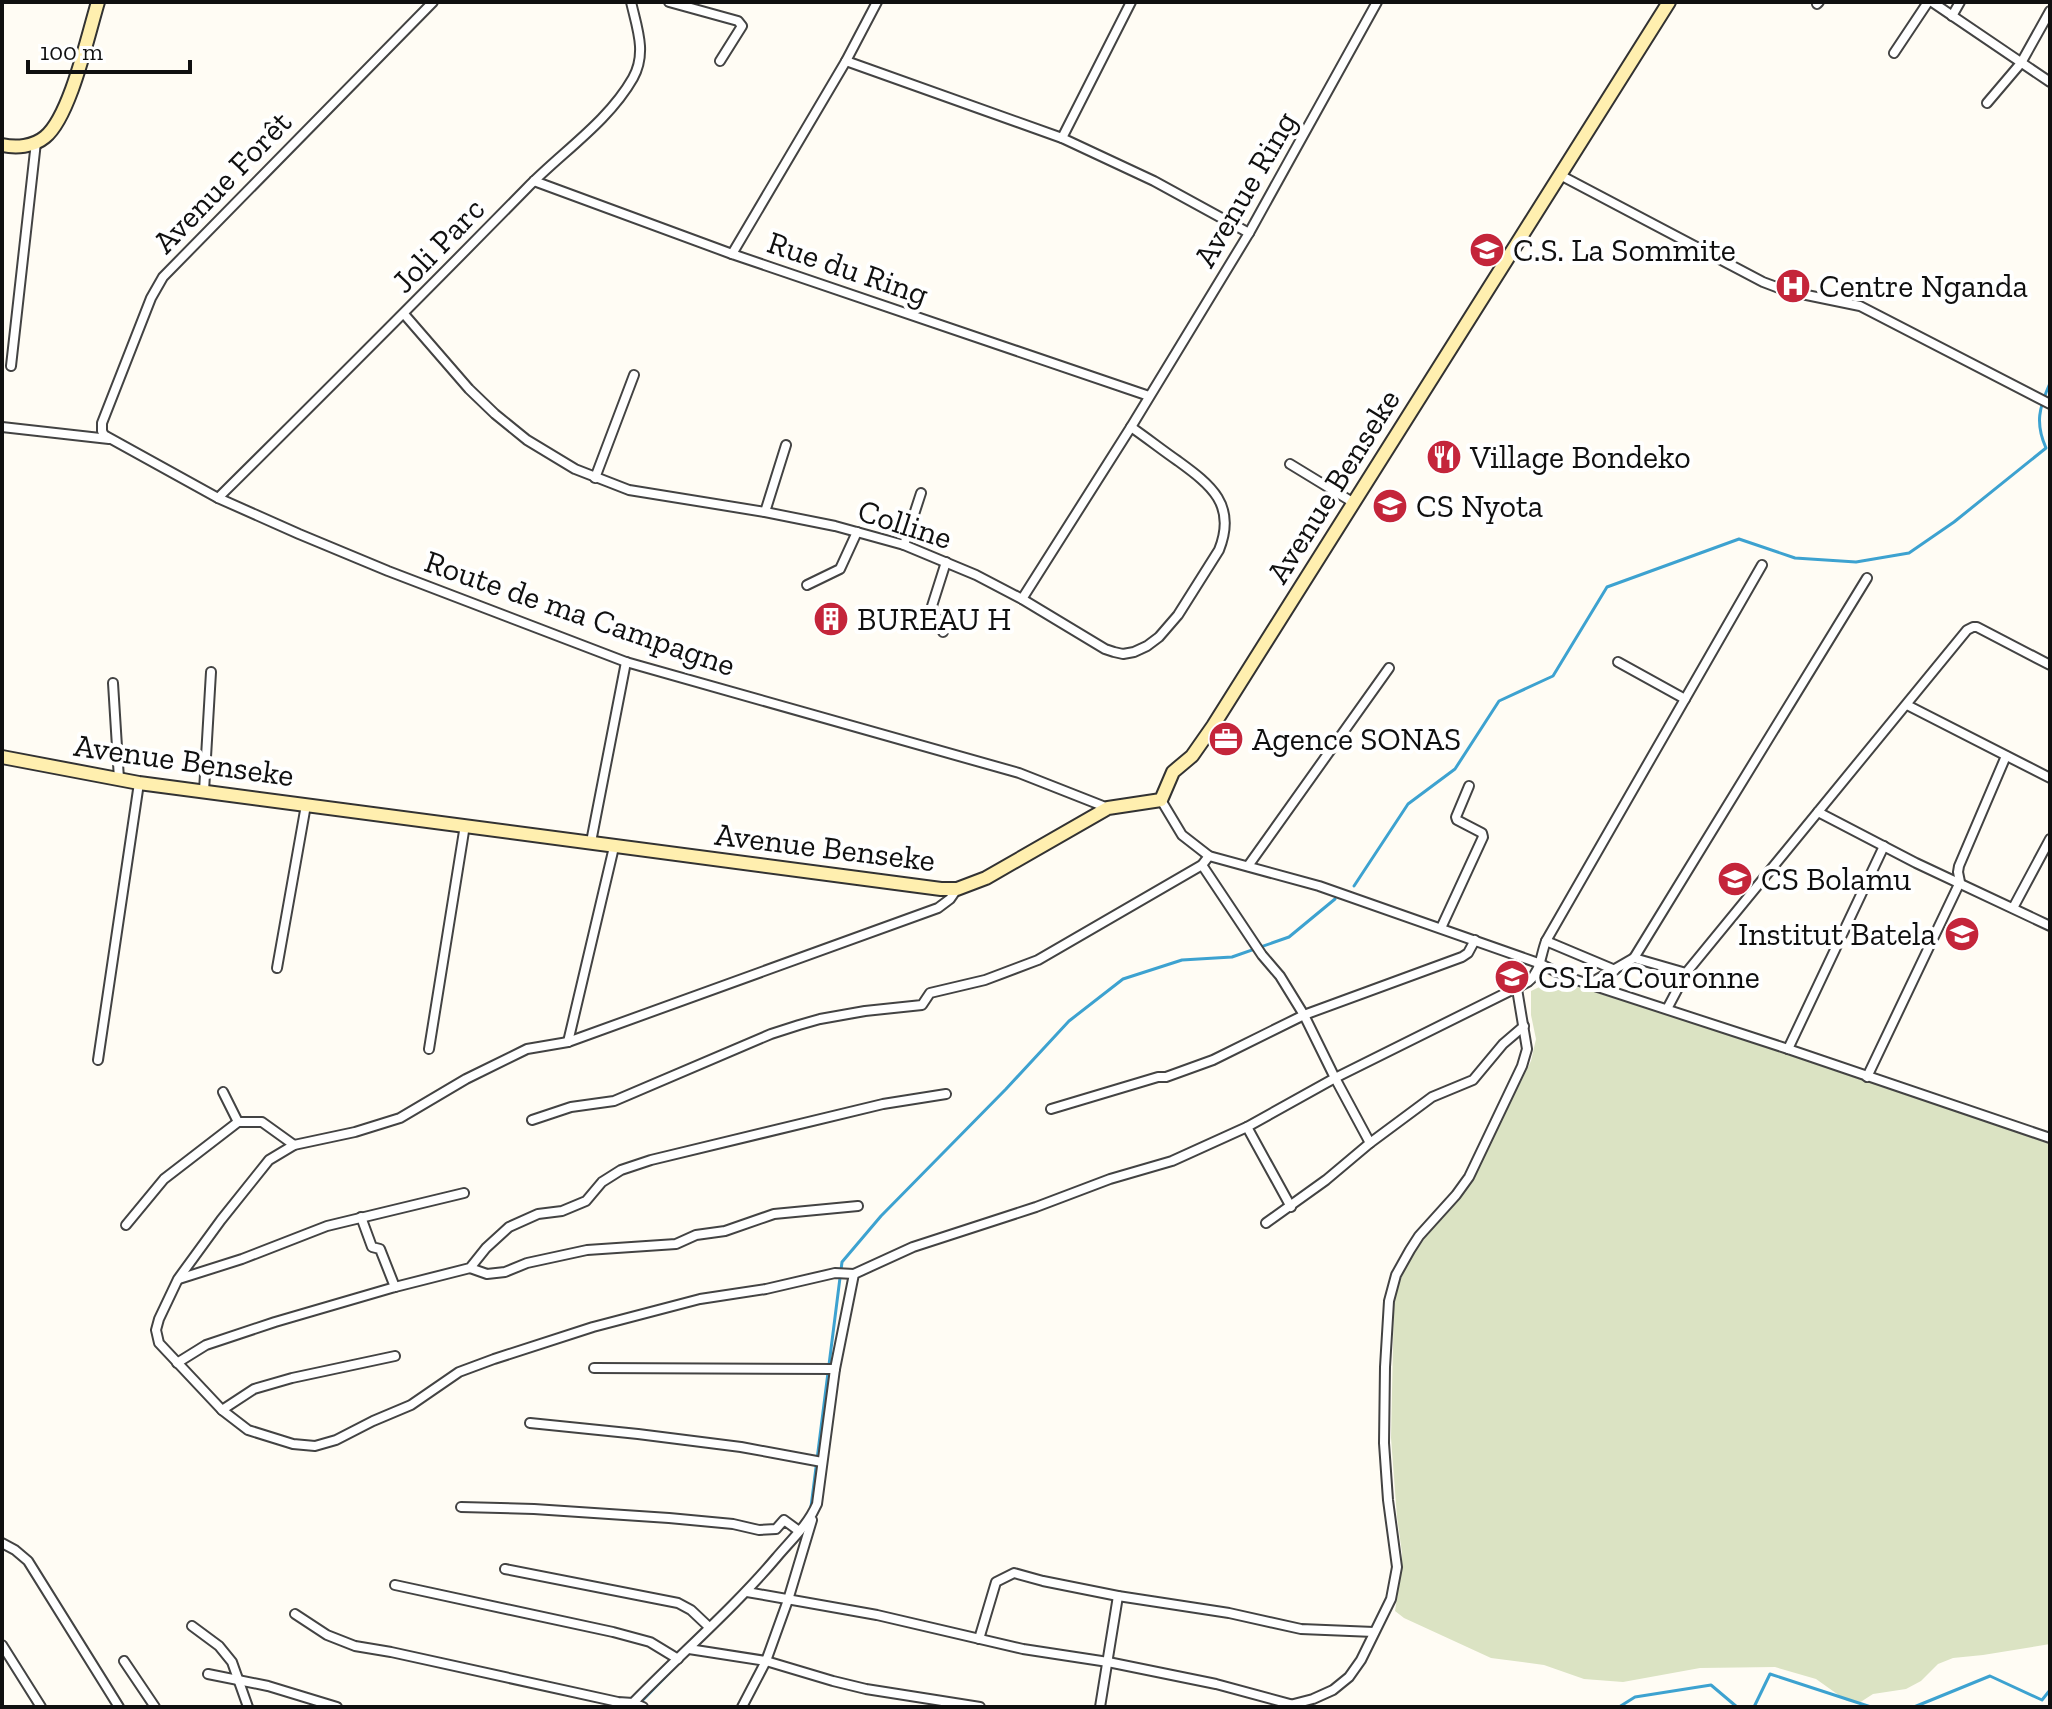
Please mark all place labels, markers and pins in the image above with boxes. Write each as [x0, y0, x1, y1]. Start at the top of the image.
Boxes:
school or university icon: C.S. La Sommite [1468, 231, 1506, 269]
place label: C.S. La Sommite [1513, 231, 1736, 269]
hospital icon: Centre Nganda [1774, 267, 1812, 305]
place label: Centre Nganda [1819, 267, 2028, 305]
restaurant icon: Village Bondeko [1425, 438, 1463, 476]
place label: Village Bondeko [1469, 438, 1691, 476]
school or university icon: CS Nyota [1371, 487, 1409, 525]
place label: CS Nyota [1416, 487, 1543, 525]
building icon: BUREAU H [812, 600, 850, 638]
place label: BUREAU H [857, 600, 1011, 638]
office icon: Agence SONAS [1207, 720, 1245, 758]
place label: Agence SONAS [1252, 720, 1461, 758]
school or university icon: CS Bolamu [1716, 860, 1754, 898]
place label: CS Bolamu [1761, 860, 1911, 898]
place label: Institut Batela [1738, 915, 1936, 953]
school or university icon: Institut Batela [1943, 915, 1981, 953]
school or university icon: CS La Couronne [1493, 958, 1531, 996]
place label: CS La Couronne [1538, 958, 1760, 996]

